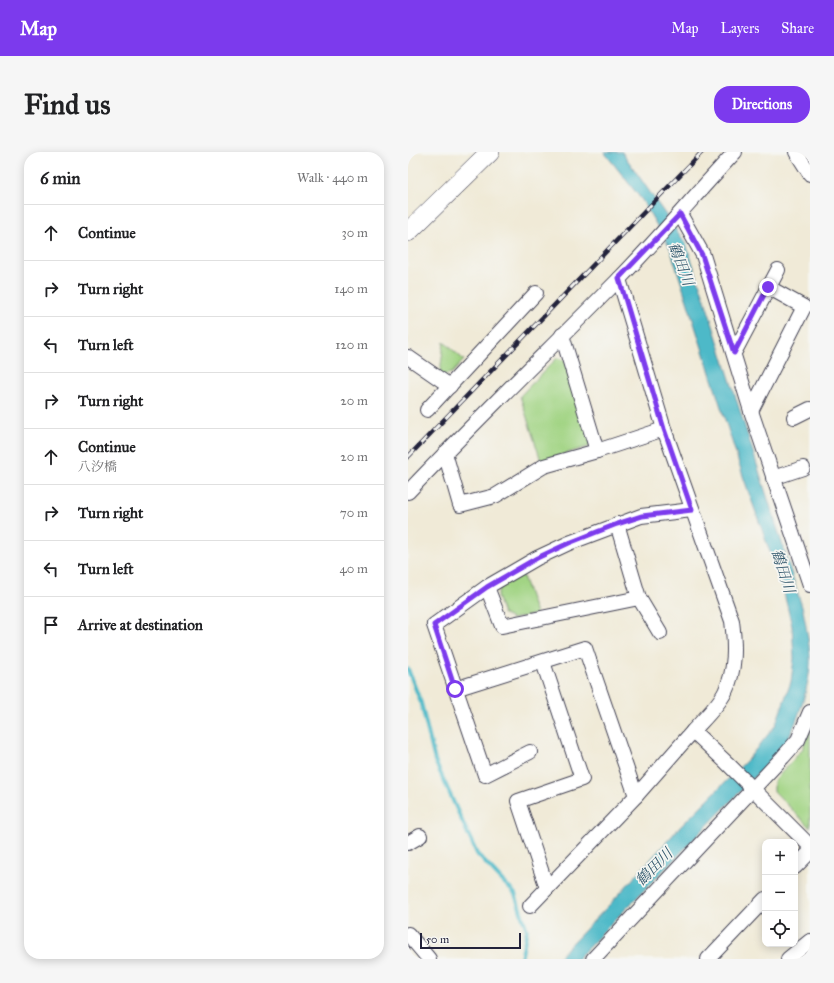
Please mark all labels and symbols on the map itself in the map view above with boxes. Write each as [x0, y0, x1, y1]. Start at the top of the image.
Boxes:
water label: 鶴田川 [665, 240, 698, 290]
route end [759, 278, 777, 296]
water label: 鶴田川 [767, 547, 799, 597]
route start [446, 680, 464, 698]
water label: 鶴田川 [632, 843, 678, 889]
scale bar [420, 931, 521, 950]

